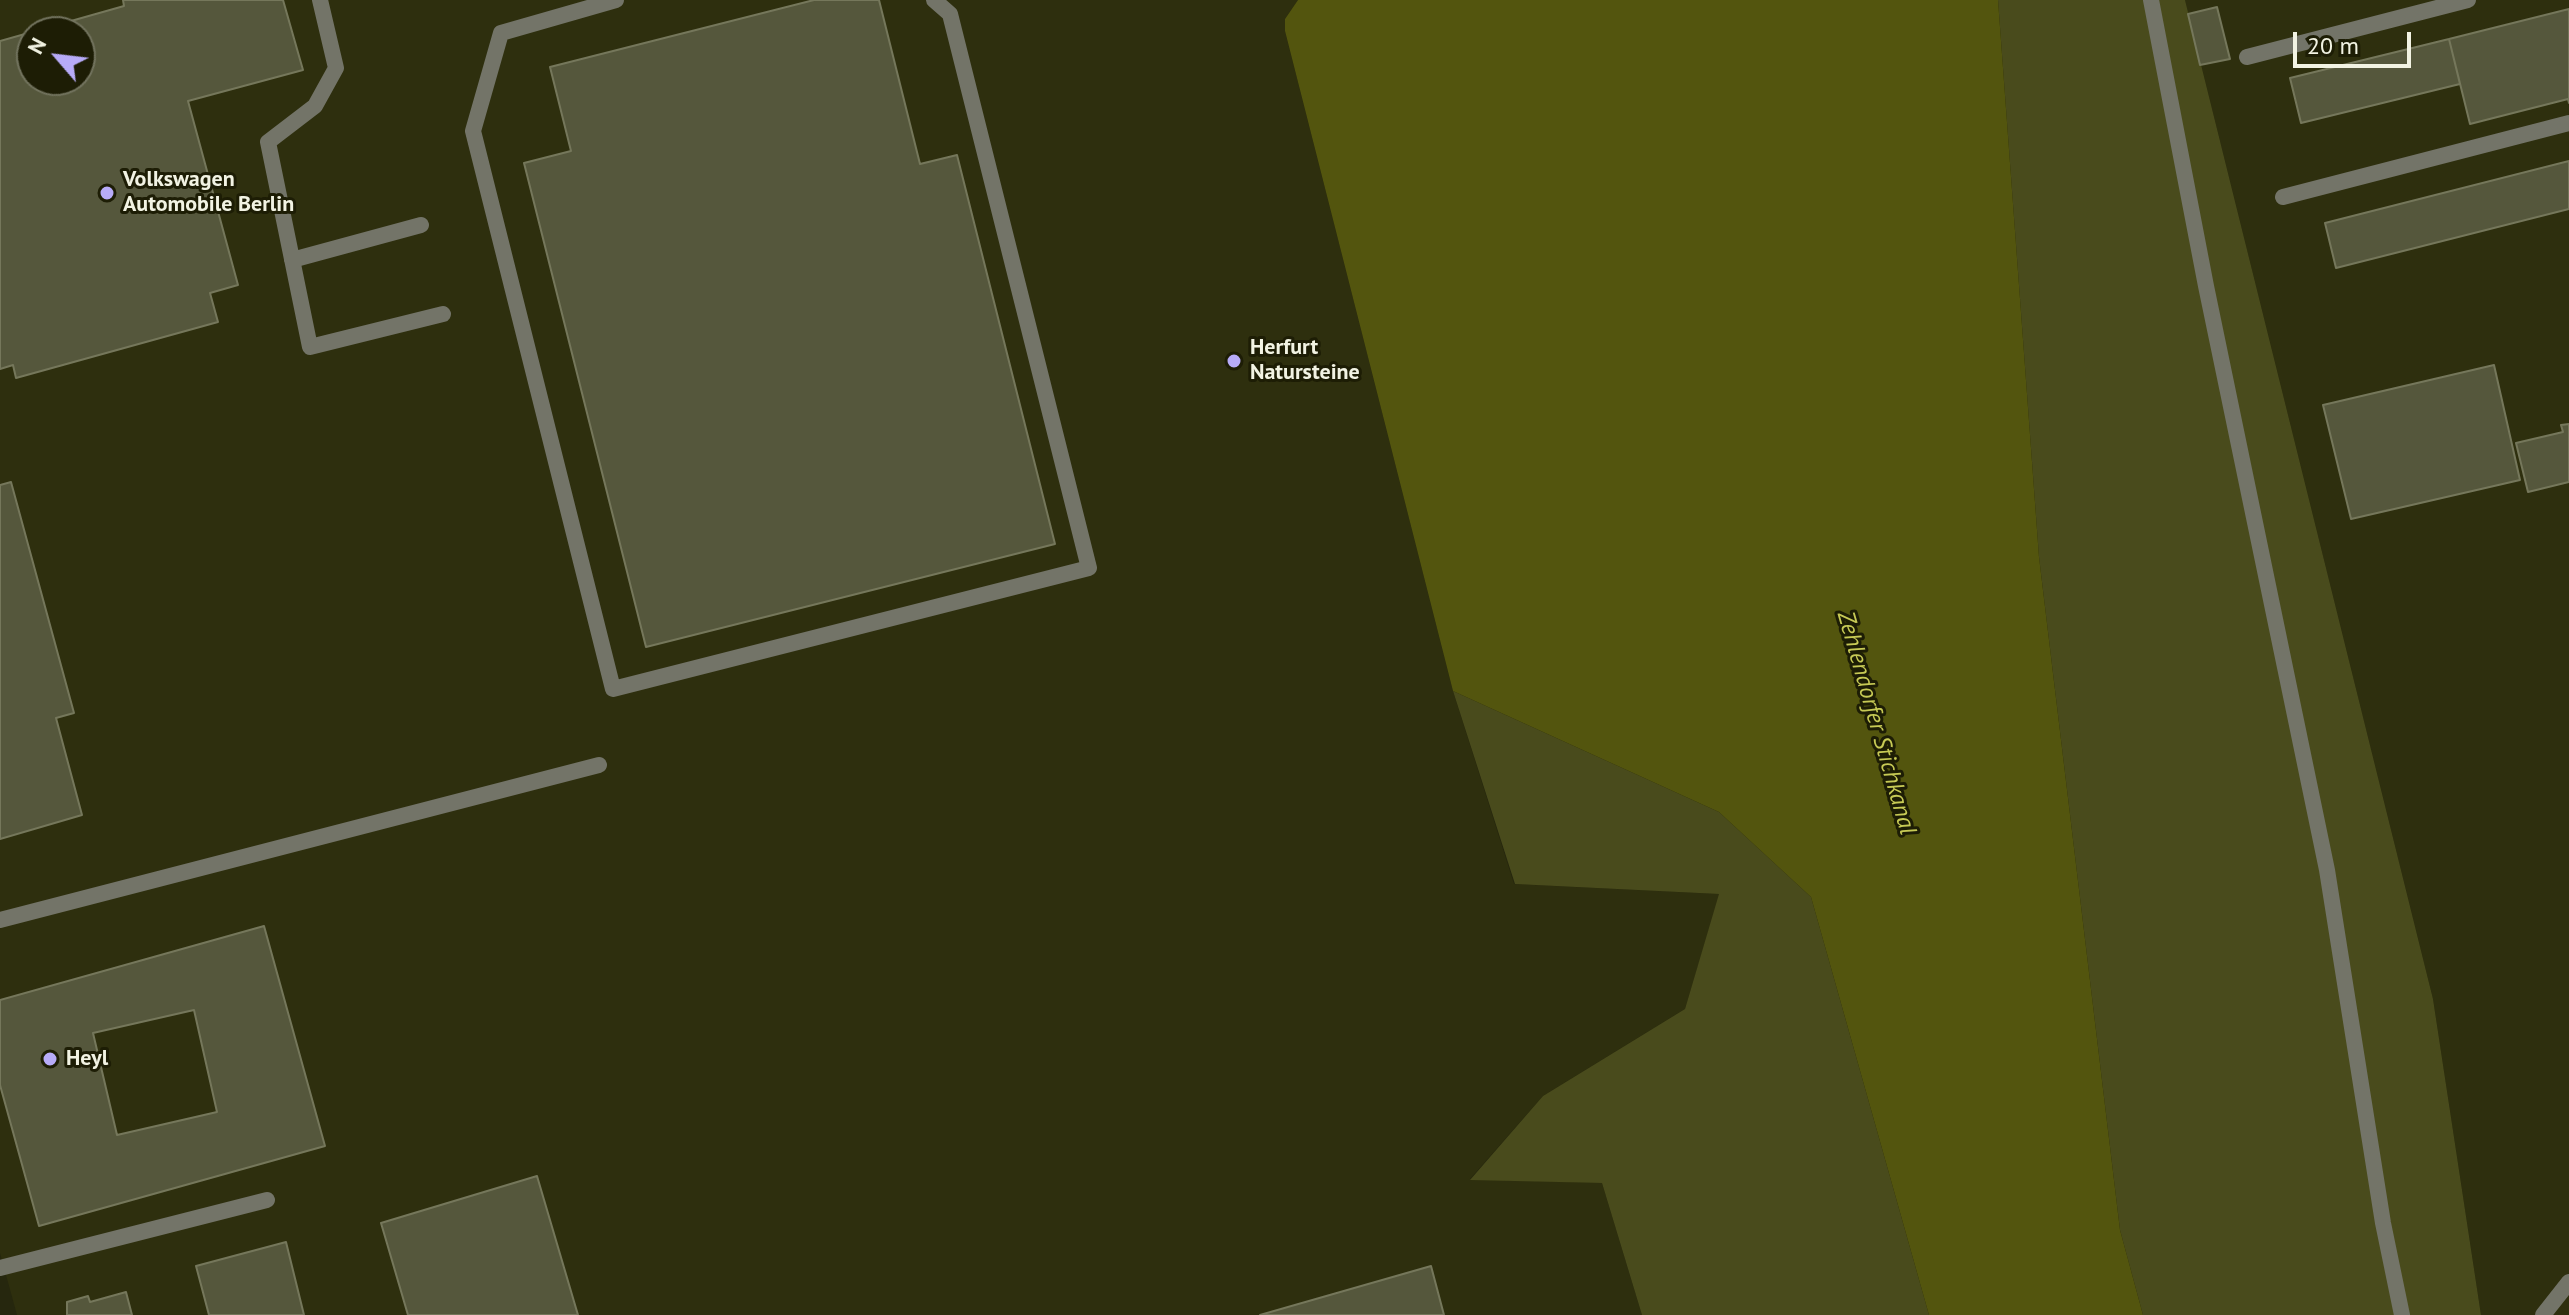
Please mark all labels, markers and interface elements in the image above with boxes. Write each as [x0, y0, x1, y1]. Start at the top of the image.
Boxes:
north arrow [16, 16, 96, 96]
scale bar [2297, 16, 2415, 66]
text: 20 m [2307, 30, 2359, 61]
text: N [21, 33, 52, 59]
place label: Volkswagen Automobile Berlin [123, 167, 294, 218]
marker: Volkswagen Automobile Berlin [98, 184, 116, 202]
place label: Herfurt Natursteine [1250, 335, 1360, 386]
marker: Herfurt Natursteine [1225, 352, 1243, 370]
water label: Zehlendorfer Stichkanal [1830, 608, 1922, 838]
place label: Heyl [66, 1046, 108, 1072]
marker: Heyl [41, 1050, 59, 1068]

